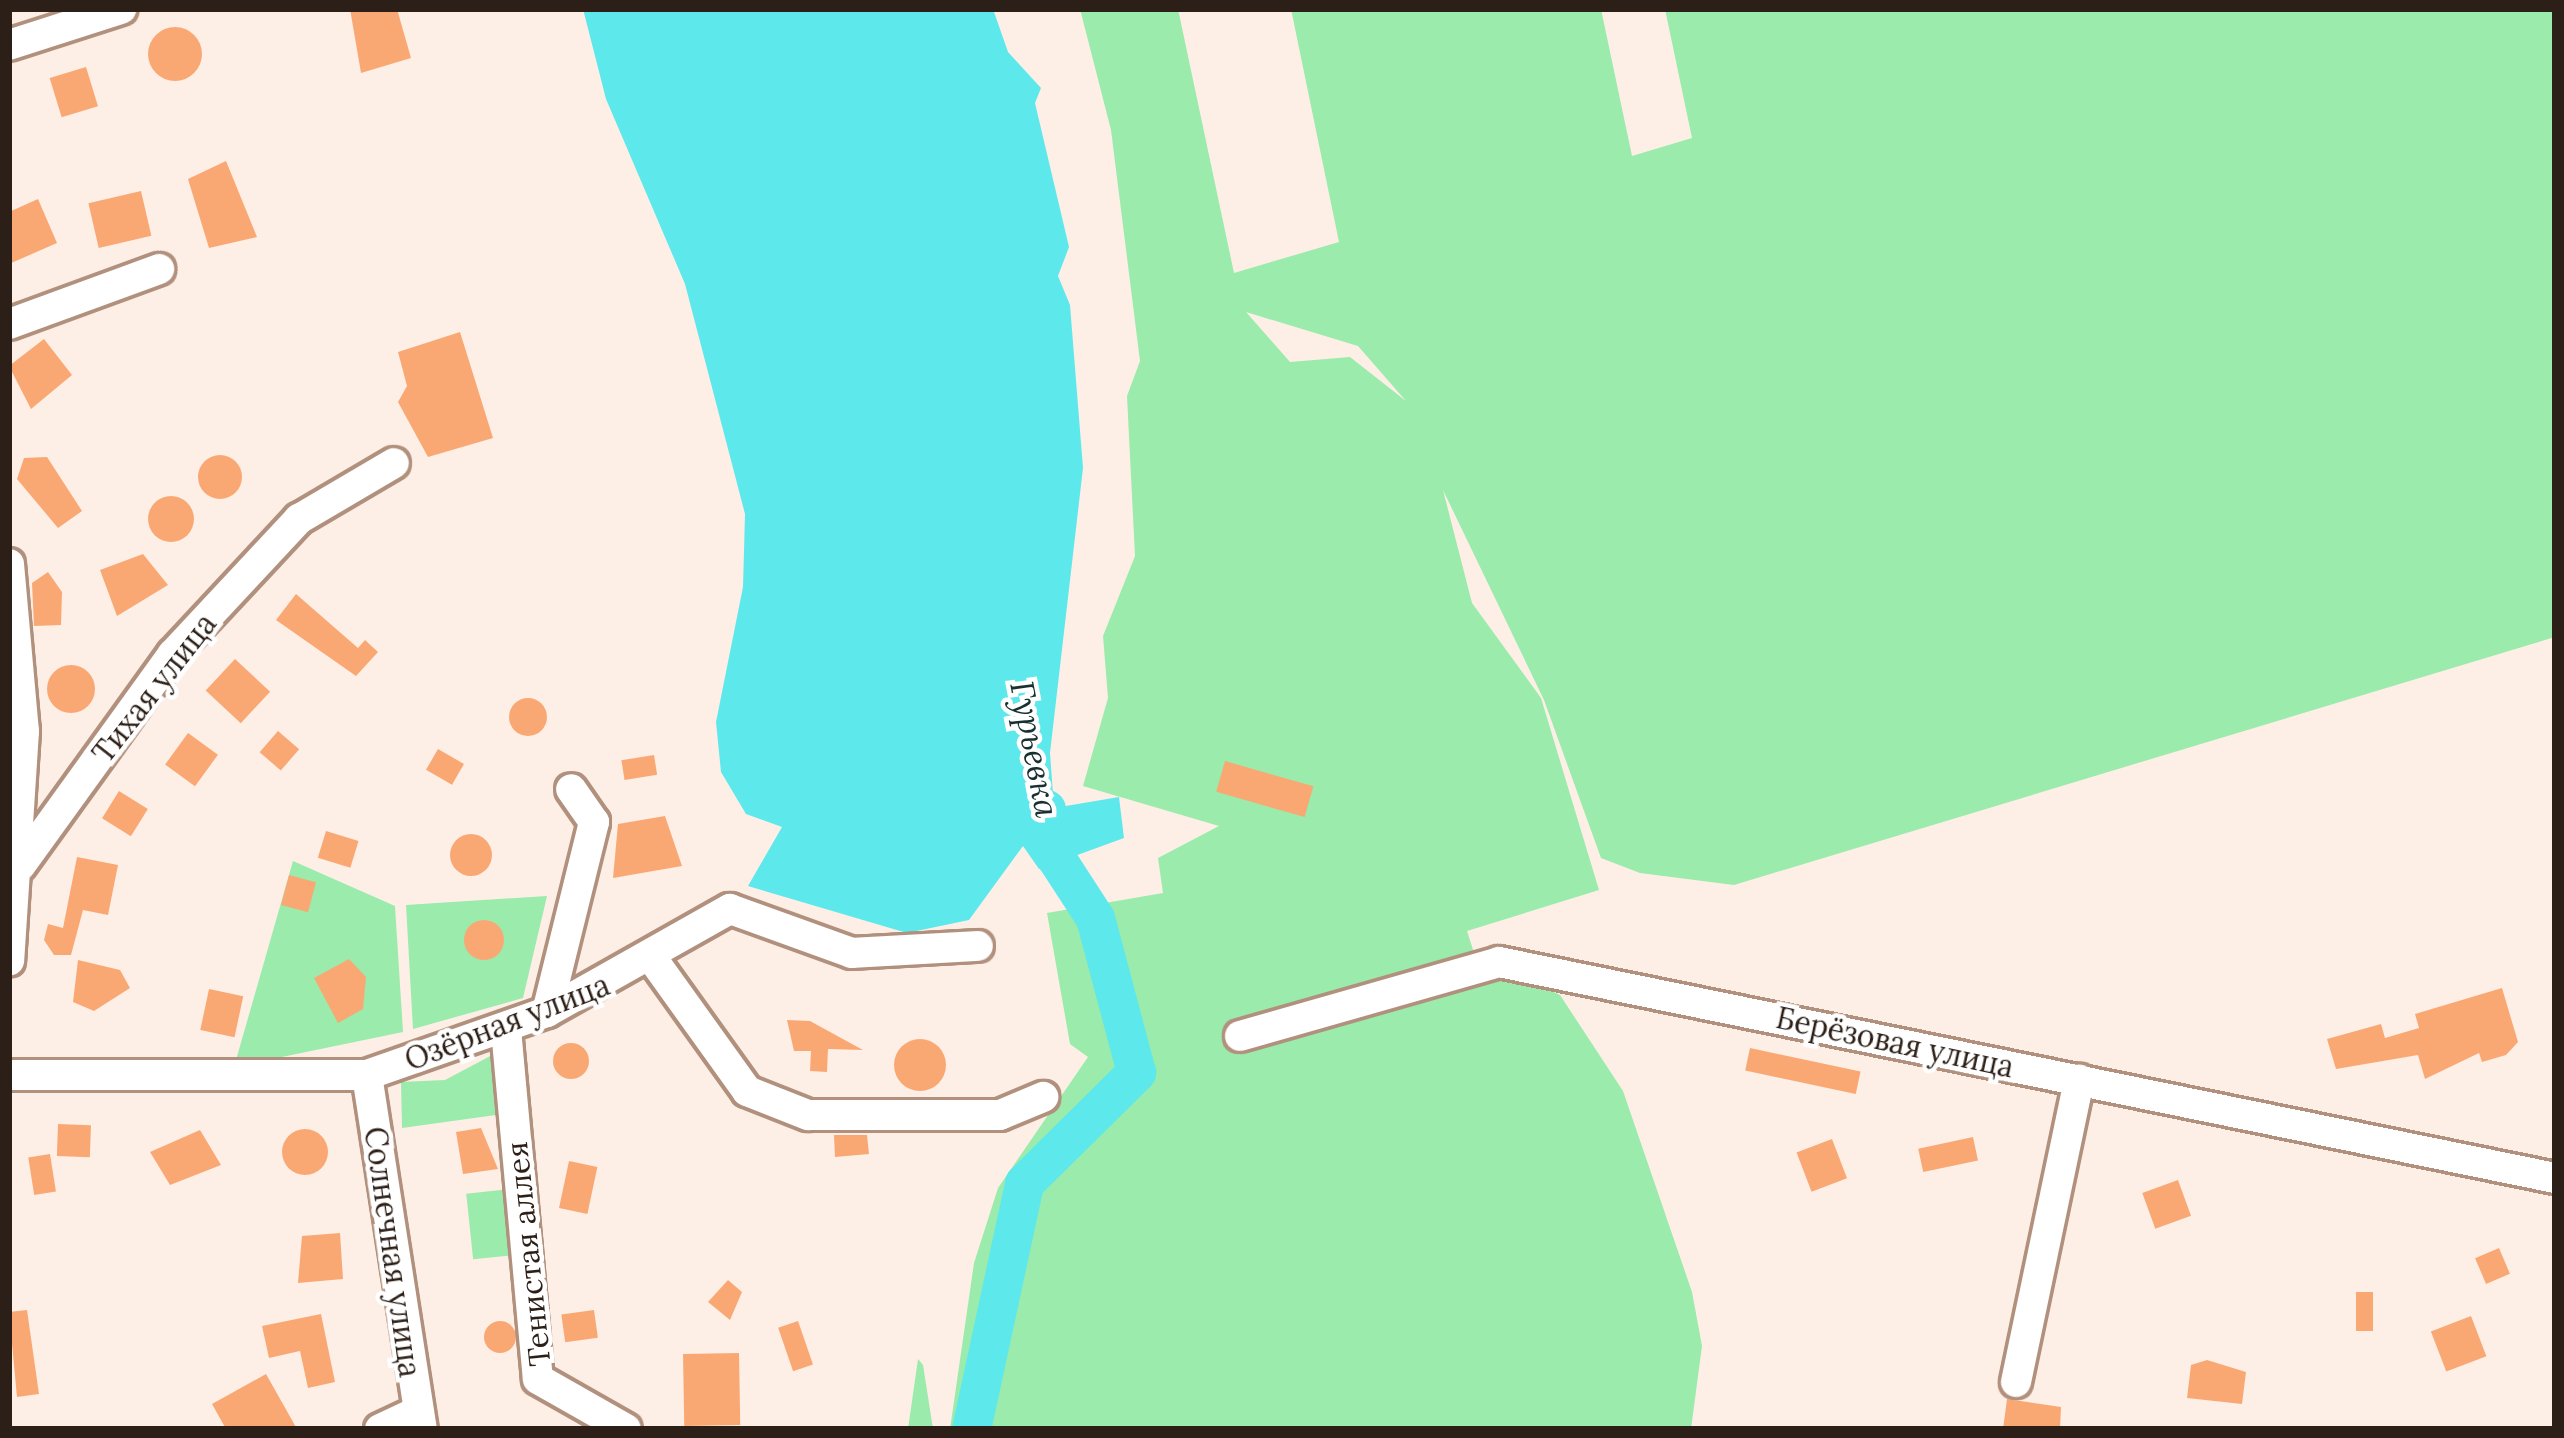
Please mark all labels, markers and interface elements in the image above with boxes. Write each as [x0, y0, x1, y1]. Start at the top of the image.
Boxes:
street label: Тихая улица [85, 606, 223, 770]
water label: Гурьевка [1001, 678, 1067, 820]
street label: Озёрная улица [400, 966, 614, 1078]
street label: Берёзовая улица [1773, 999, 2017, 1085]
street label: Солнечная улица [358, 1124, 428, 1380]
street label: Тенистая аллея [498, 1140, 558, 1368]

